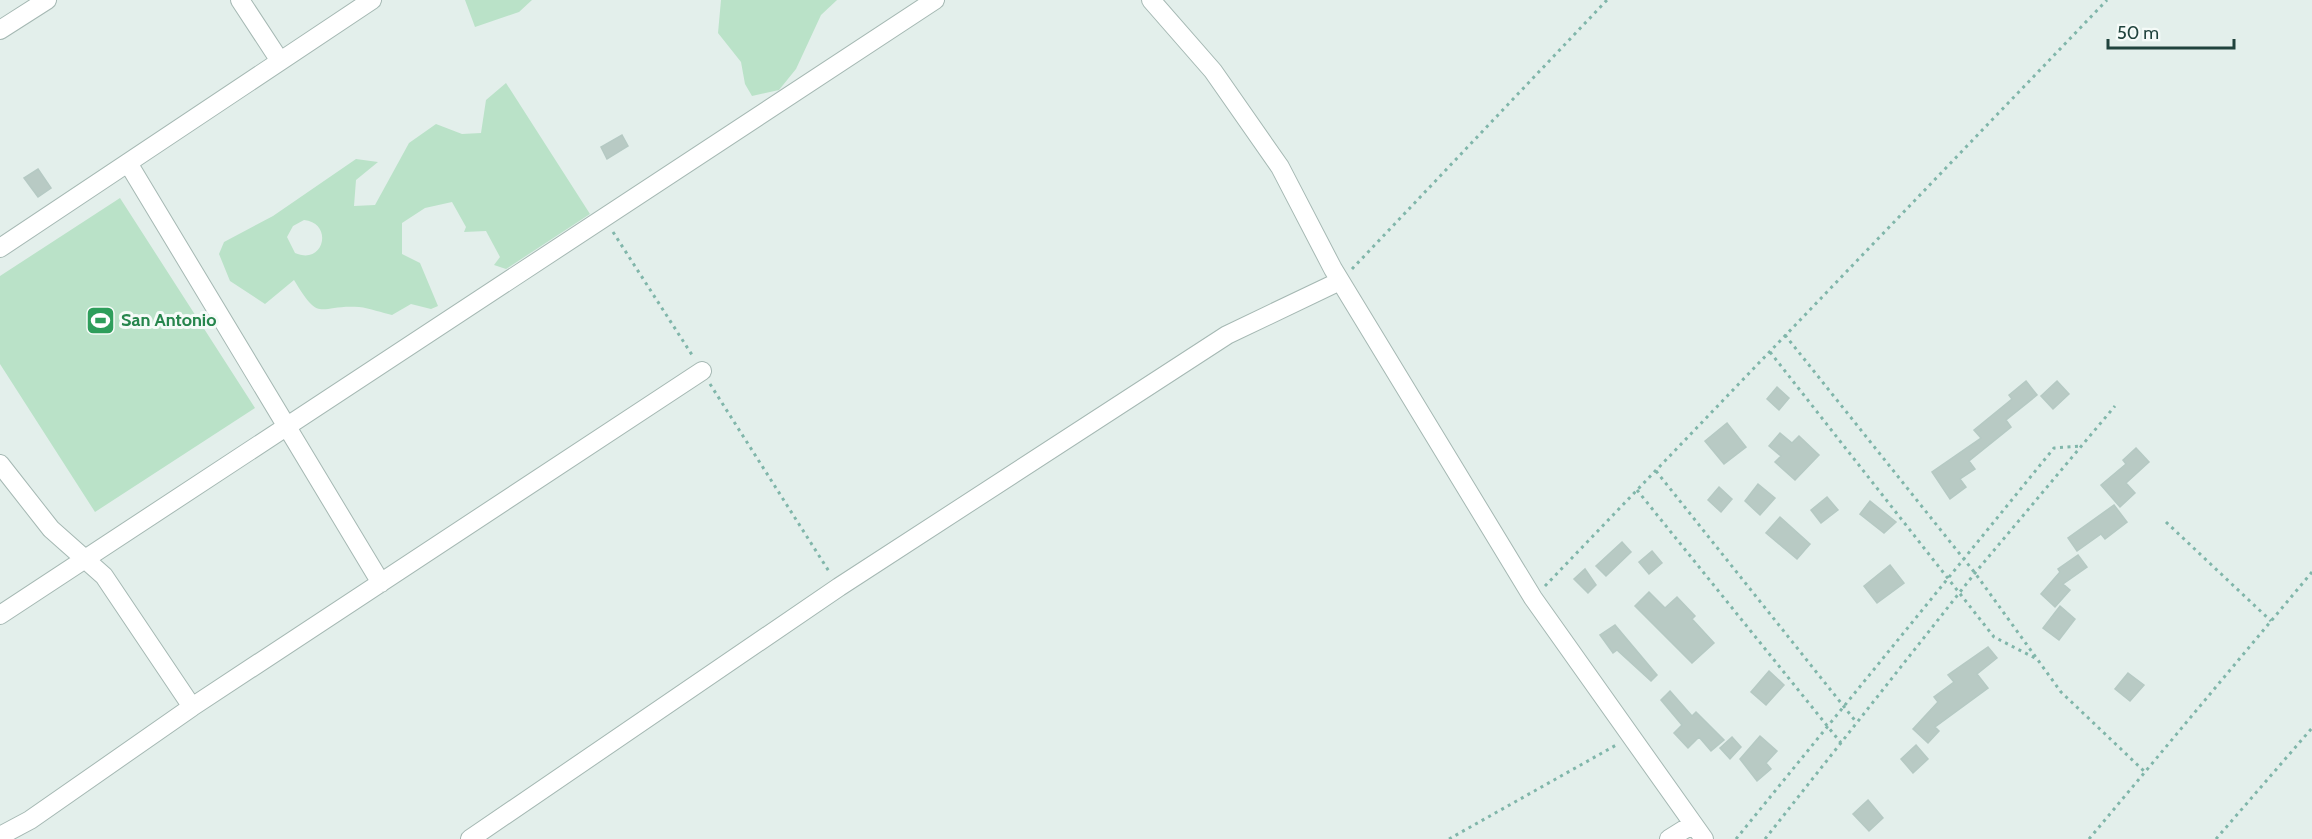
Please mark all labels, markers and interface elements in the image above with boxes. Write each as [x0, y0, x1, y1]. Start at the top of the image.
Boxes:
scale bar [2108, 12, 2234, 50]
text: 50 m [2117, 22, 2159, 44]
sports icon: San Antonio [84, 304, 116, 336]
place label: San Antonio [121, 309, 216, 331]

